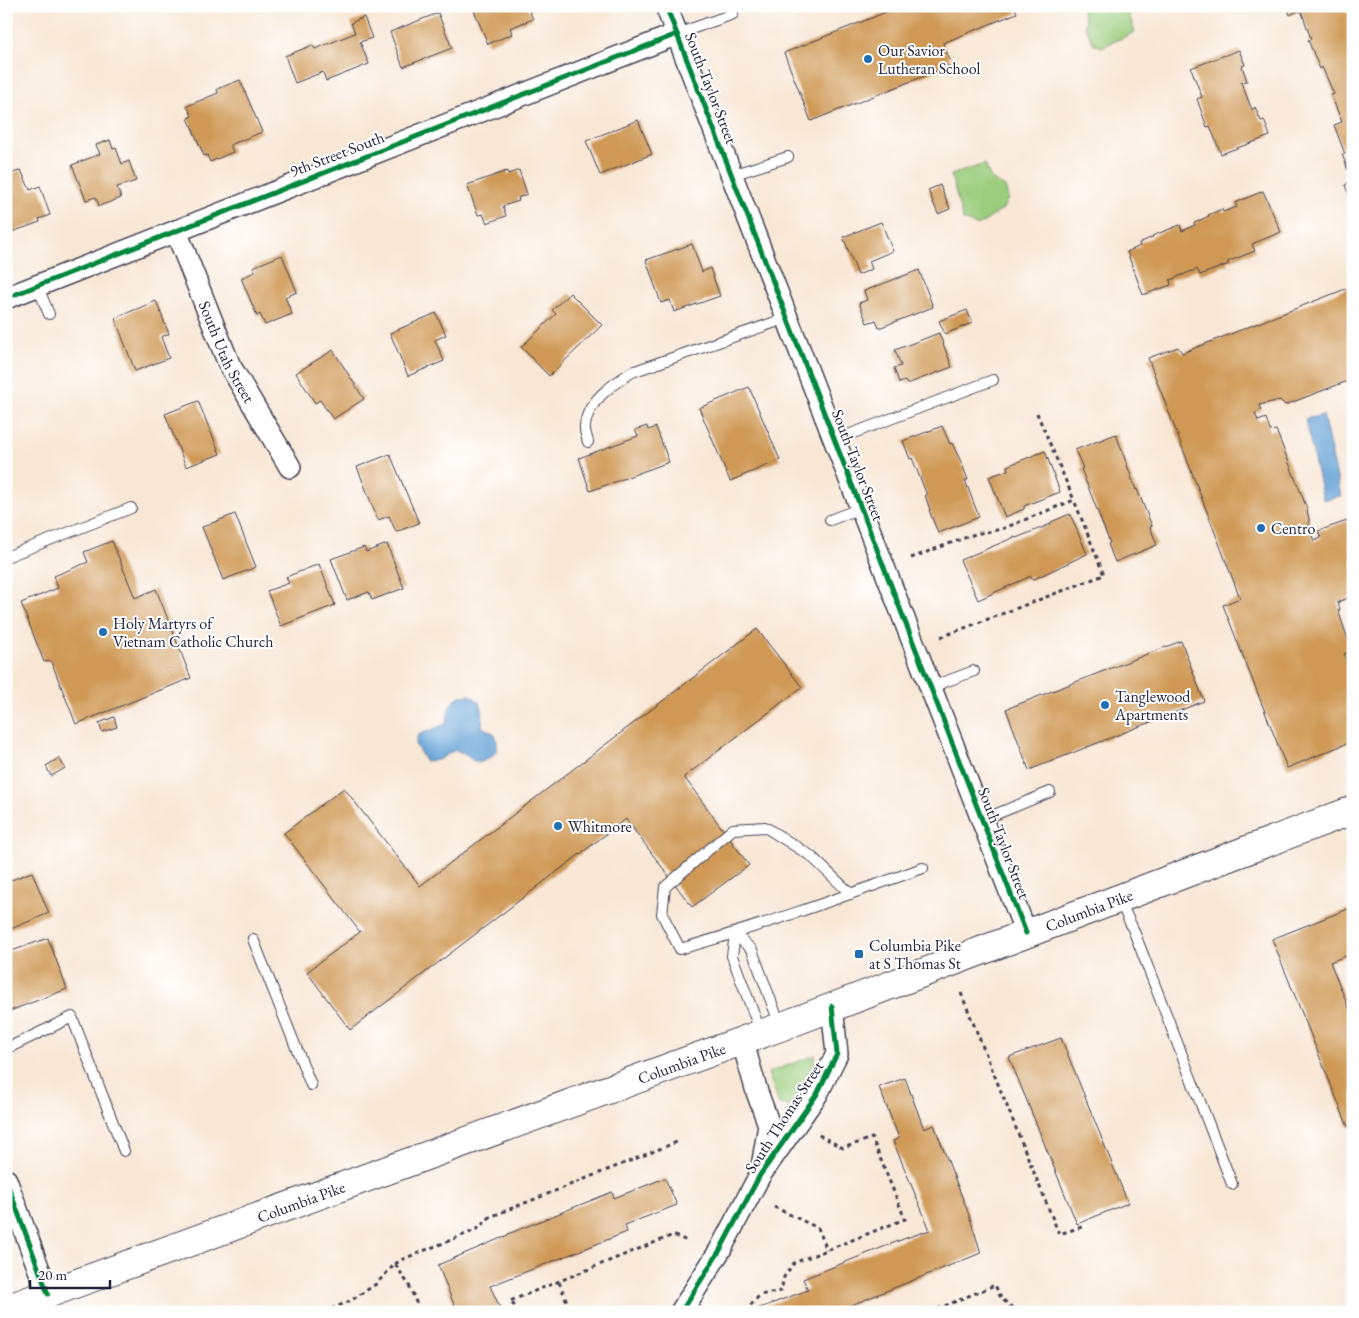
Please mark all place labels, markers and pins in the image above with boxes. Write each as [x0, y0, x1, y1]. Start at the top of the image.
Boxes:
place label: Our Savior Lutheran School [878, 40, 980, 79]
marker: Our Savior Lutheran School [862, 53, 874, 65]
place label: Centro [1271, 518, 1315, 539]
marker: Centro [1255, 522, 1267, 534]
place label: Holy Martyrs of Vietnam Catholic Church [113, 613, 273, 652]
marker: Holy Martyrs of Vietnam Catholic Church [97, 626, 109, 638]
place label: Tanglewood Apartments [1114, 686, 1191, 725]
marker: Tanglewood Apartments [1099, 699, 1111, 711]
place label: Whitmore [568, 816, 632, 837]
marker: Whitmore [552, 820, 564, 832]
place label: Columbia Pike at S Thomas St [869, 935, 961, 974]
marker: Columbia Pike at S Thomas St [853, 948, 865, 960]

